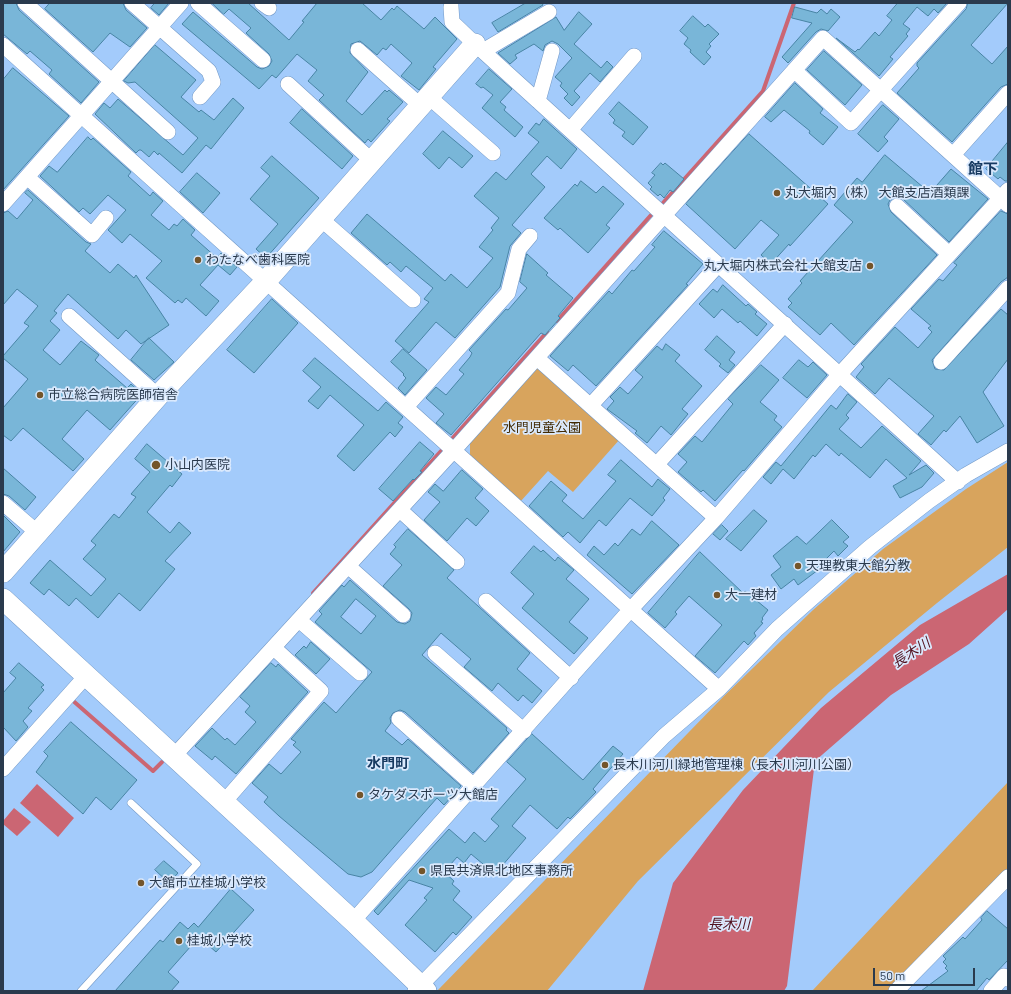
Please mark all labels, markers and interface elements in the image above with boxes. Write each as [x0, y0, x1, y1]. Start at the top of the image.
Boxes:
district label: 館下 [968, 160, 998, 178]
place label: 丸大堀内（株） 大館支店酒類課 [785, 185, 970, 201]
marker: 丸大堀内（株） 大館支店酒類課 [772, 188, 782, 198]
place label: わたなべ歯科医院 [206, 252, 310, 268]
marker: わたなべ歯科医院 [193, 255, 203, 265]
place label: 丸大堀内株式会社 大館支店 [703, 258, 862, 274]
marker: 丸大堀内株式会社 大館支店 [865, 261, 875, 271]
place label: 市立総合病院医師宿舎 [48, 387, 178, 403]
marker: 市立総合病院医師宿舎 [35, 390, 45, 400]
park label: 水門児童公園 [503, 420, 581, 436]
place label: 小山内医院 [165, 457, 230, 473]
marker: 小山内医院 [150, 459, 162, 471]
place label: 天理教東大館分教 [806, 558, 910, 574]
marker: 天理教東大館分教 [793, 561, 803, 571]
place label: 大一建材 [725, 587, 777, 603]
marker: 大一建材 [712, 590, 722, 600]
water label: 長木川 [889, 635, 933, 671]
district label: 水門町 [367, 755, 409, 771]
place label: 長木川河川緑地管理棟（長木川河川公園） [613, 757, 860, 773]
marker: 長木川河川緑地管理棟（長木川河川公園） [600, 760, 610, 770]
place label: タケダスポーツ大館店 [368, 787, 498, 803]
marker: タケダスポーツ大館店 [355, 790, 365, 800]
place label: 県民共済県北地区事務所 [430, 863, 573, 879]
marker: 県民共済県北地区事務所 [417, 866, 427, 876]
place label: 大館市立桂城小学校 [149, 875, 266, 891]
marker: 大館市立桂城小学校 [136, 878, 146, 888]
water label: 長木川 [708, 916, 750, 932]
place label: 桂城小学校 [187, 933, 252, 949]
marker: 桂城小学校 [174, 936, 184, 946]
scale bar [875, 960, 977, 986]
text: 50 m [880, 968, 905, 982]

